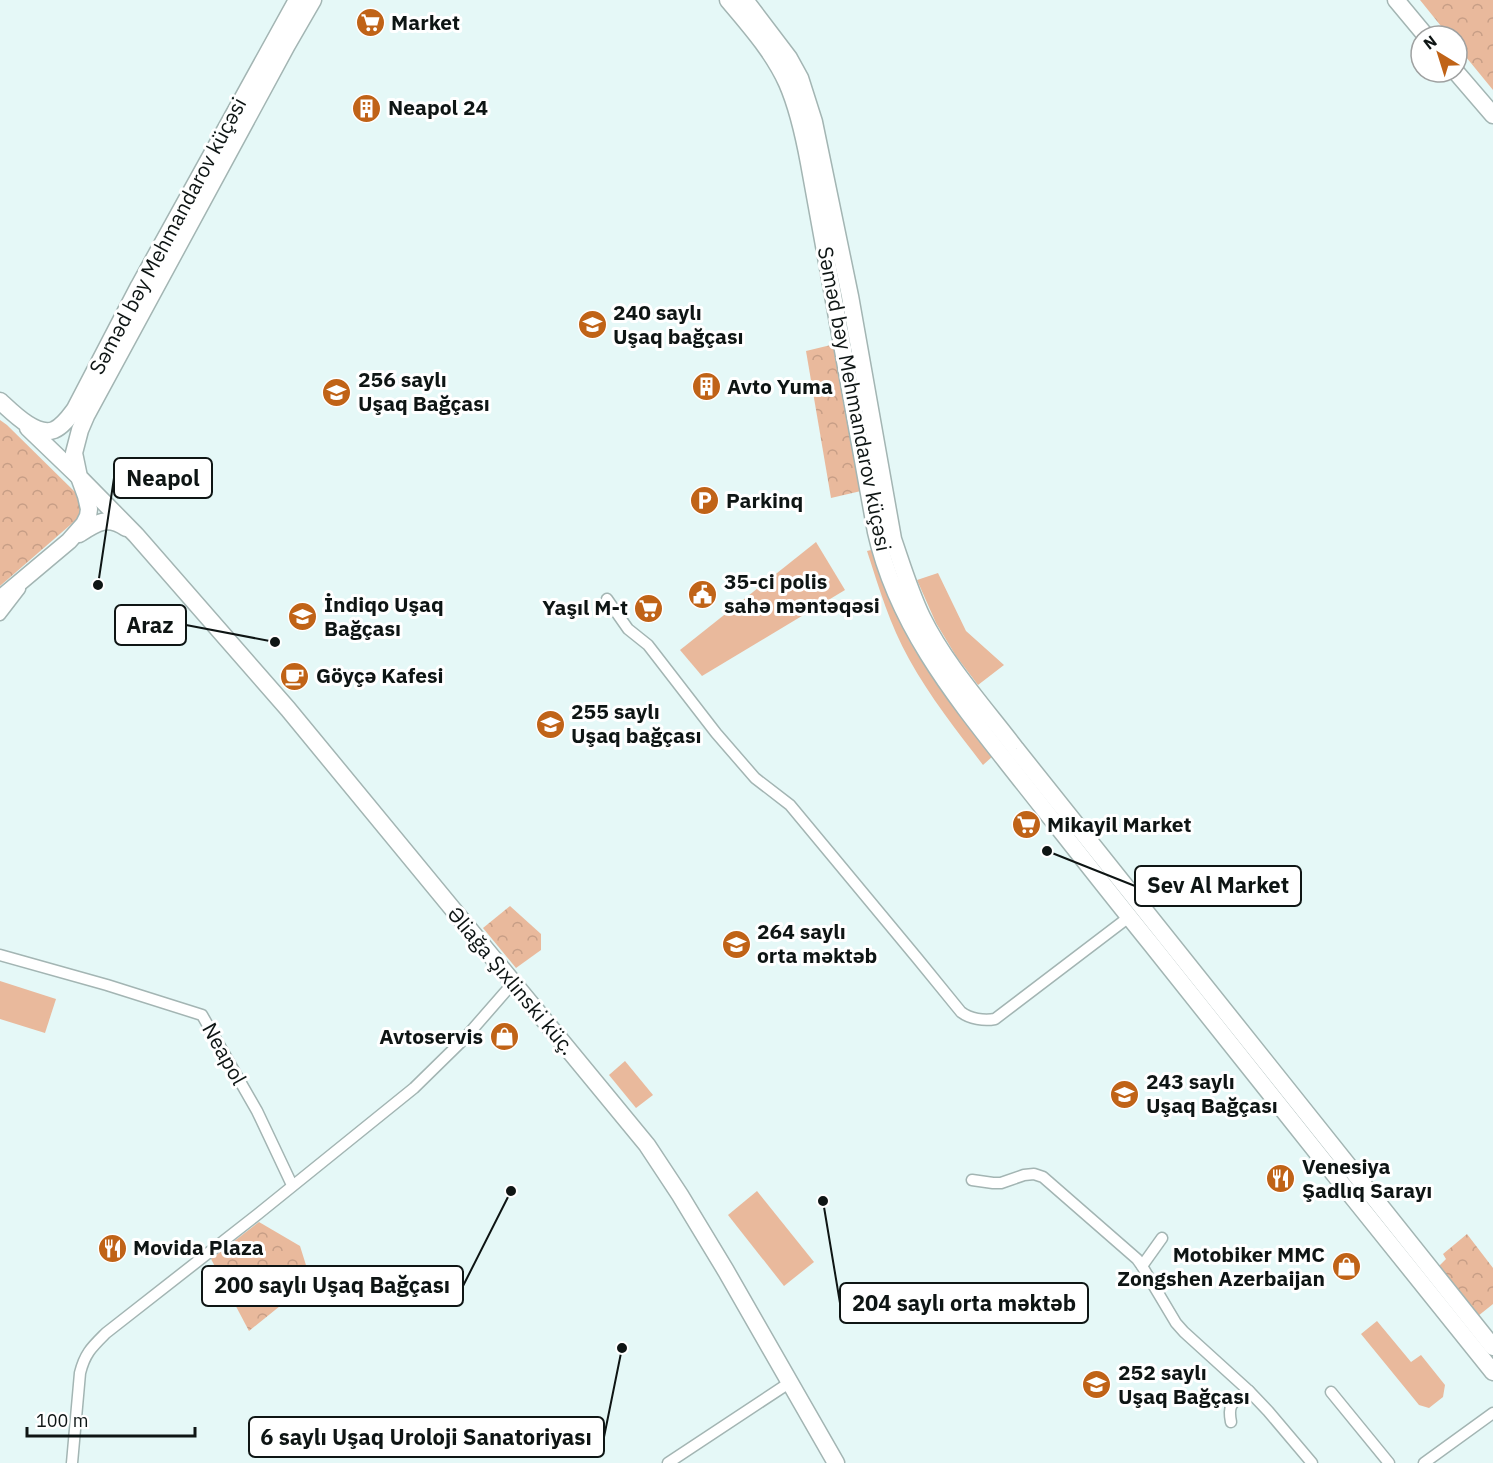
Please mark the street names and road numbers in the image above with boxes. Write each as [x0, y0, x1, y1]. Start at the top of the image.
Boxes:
street label: Səməd bəy Mehmandarov küçəsi [82, 92, 252, 379]
street label: Səməd bəy Mehmandarov küçəsi [812, 244, 898, 554]
street label: Əliağa Şıxlinski küç. [441, 900, 582, 1061]
street label: Neapol [196, 1017, 254, 1090]

